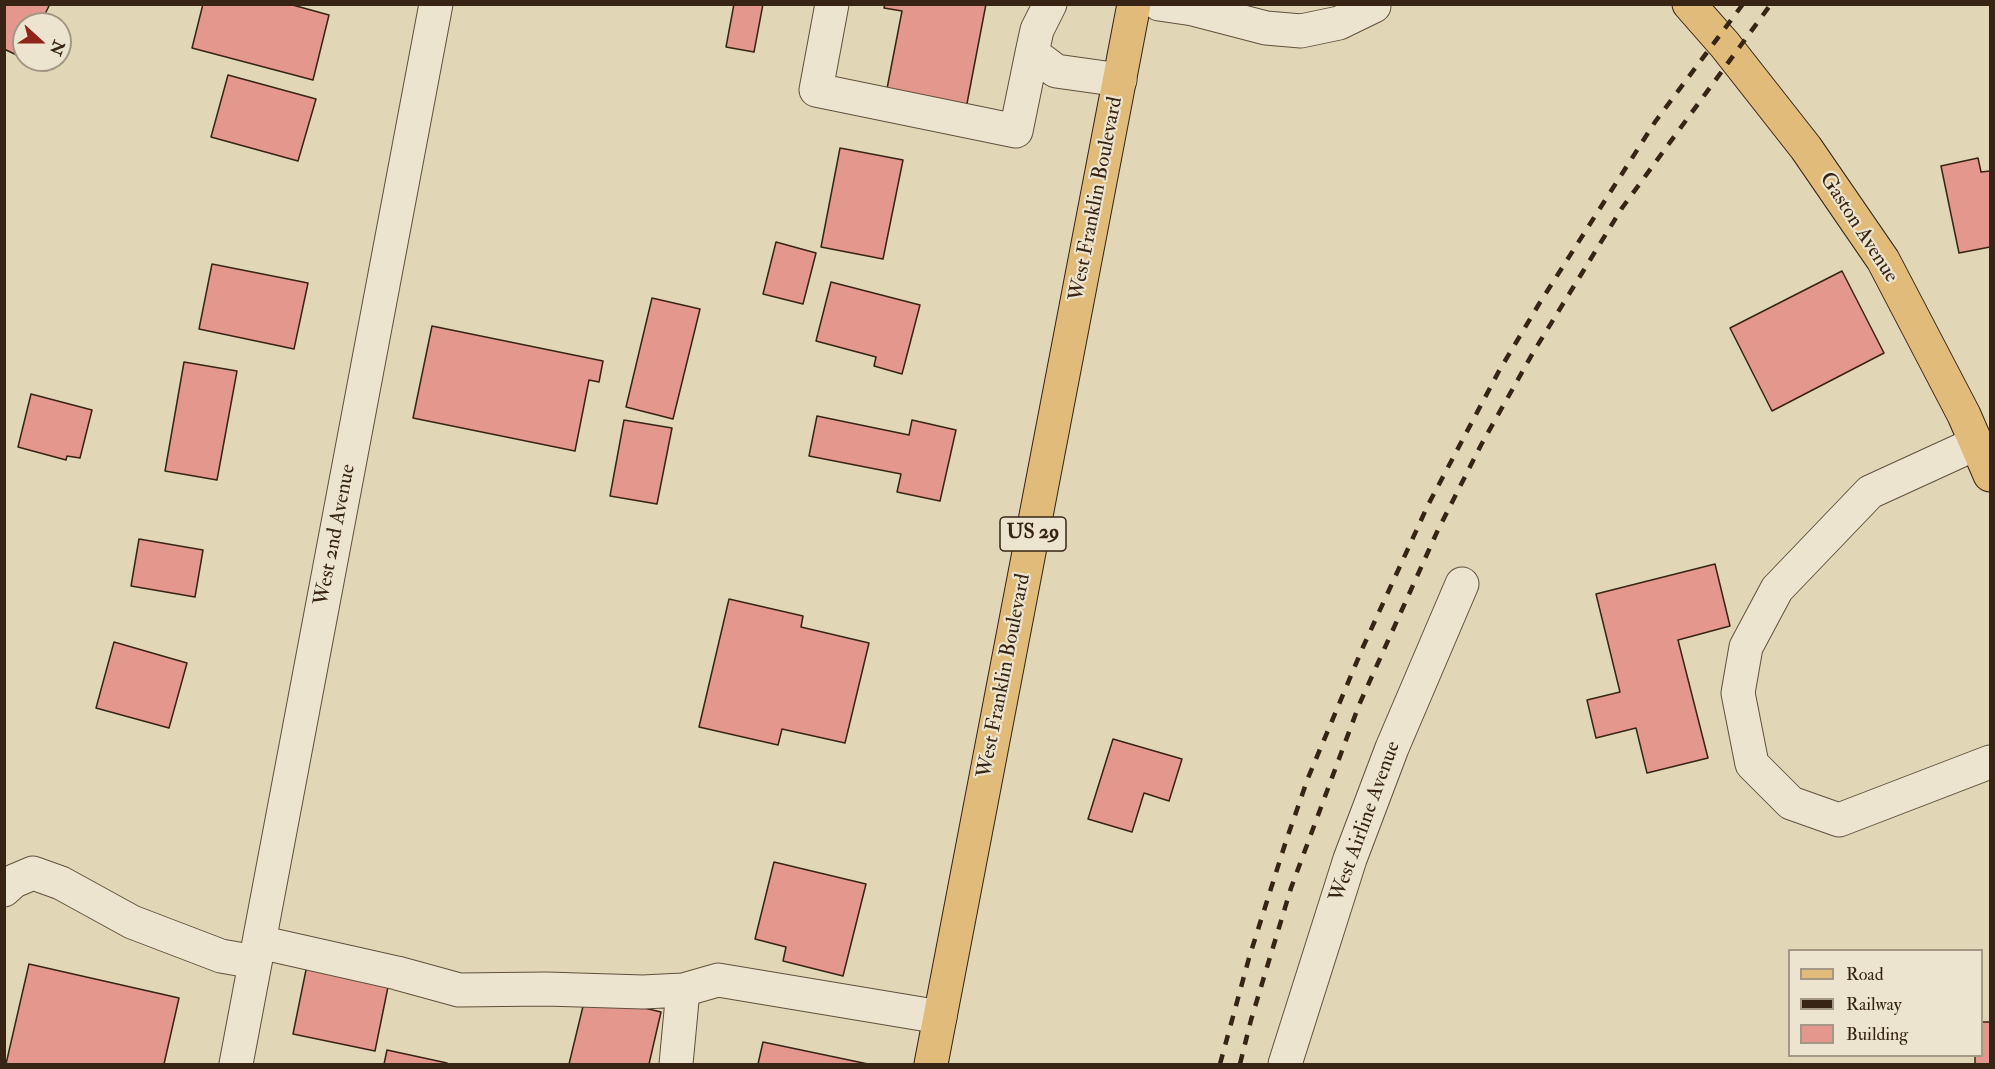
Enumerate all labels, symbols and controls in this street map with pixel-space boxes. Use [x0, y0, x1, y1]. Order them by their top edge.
north arrow [12, 12, 72, 72]
text: N [45, 37, 69, 58]
street label: West Franklin Boulevard [1065, 95, 1129, 303]
street label: Gaston Avenue [1813, 168, 1903, 288]
street label: West 2nd Avenue [310, 462, 362, 608]
road number: US 29 [1000, 517, 1066, 551]
street label: West Franklin Boulevard [973, 572, 1037, 780]
street label: West Airline Avenue [1325, 738, 1407, 906]
legend [1788, 949, 1983, 1057]
text: Road [1846, 963, 1884, 986]
text: Railway [1846, 993, 1902, 1016]
text: Building [1846, 1023, 1908, 1046]

